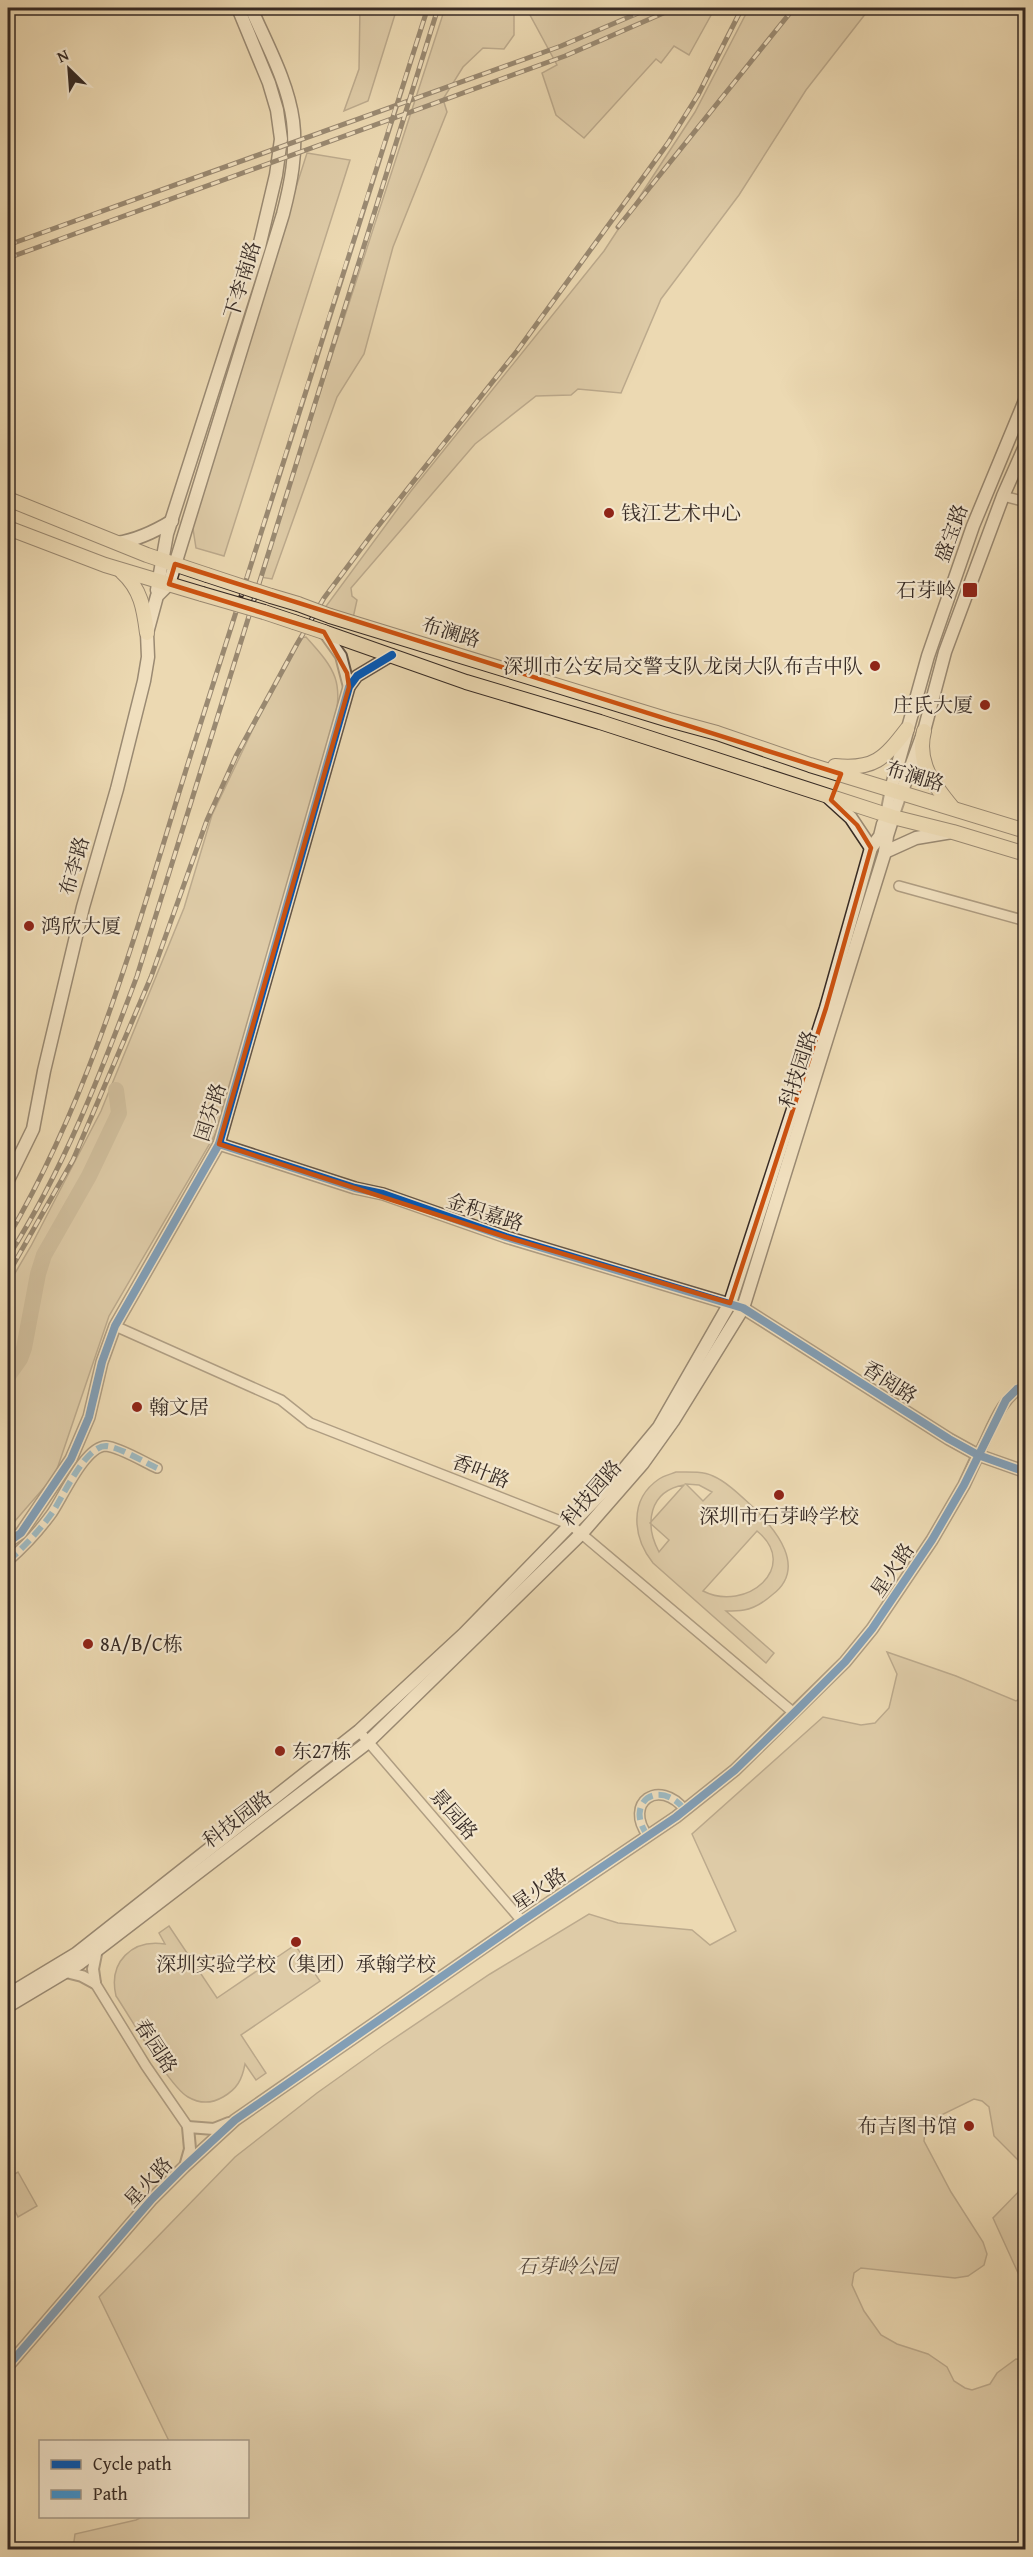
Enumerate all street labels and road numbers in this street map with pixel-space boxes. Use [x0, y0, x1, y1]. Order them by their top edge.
street label: 下李南路 [216, 237, 267, 322]
street label: 盛宝路 [927, 500, 974, 566]
street label: 布澜路 [418, 609, 484, 654]
street label: 布澜路 [882, 753, 948, 798]
street label: 布李路 [51, 833, 96, 899]
street label: 科技园路 [771, 1026, 824, 1111]
street label: 国芬路 [186, 1079, 233, 1145]
street label: 金积嘉路 [443, 1185, 528, 1238]
street label: 香阅路 [857, 1353, 923, 1410]
street label: 香叶路 [448, 1446, 514, 1495]
street label: 科技园路 [553, 1453, 628, 1532]
street label: 星火路 [863, 1537, 920, 1603]
street label: 景园路 [424, 1782, 485, 1846]
street label: 科技园路 [196, 1783, 277, 1854]
street label: 星火路 [506, 1860, 572, 1917]
street label: 春园路 [128, 2013, 185, 2079]
street label: 星火路 [117, 2150, 179, 2213]

